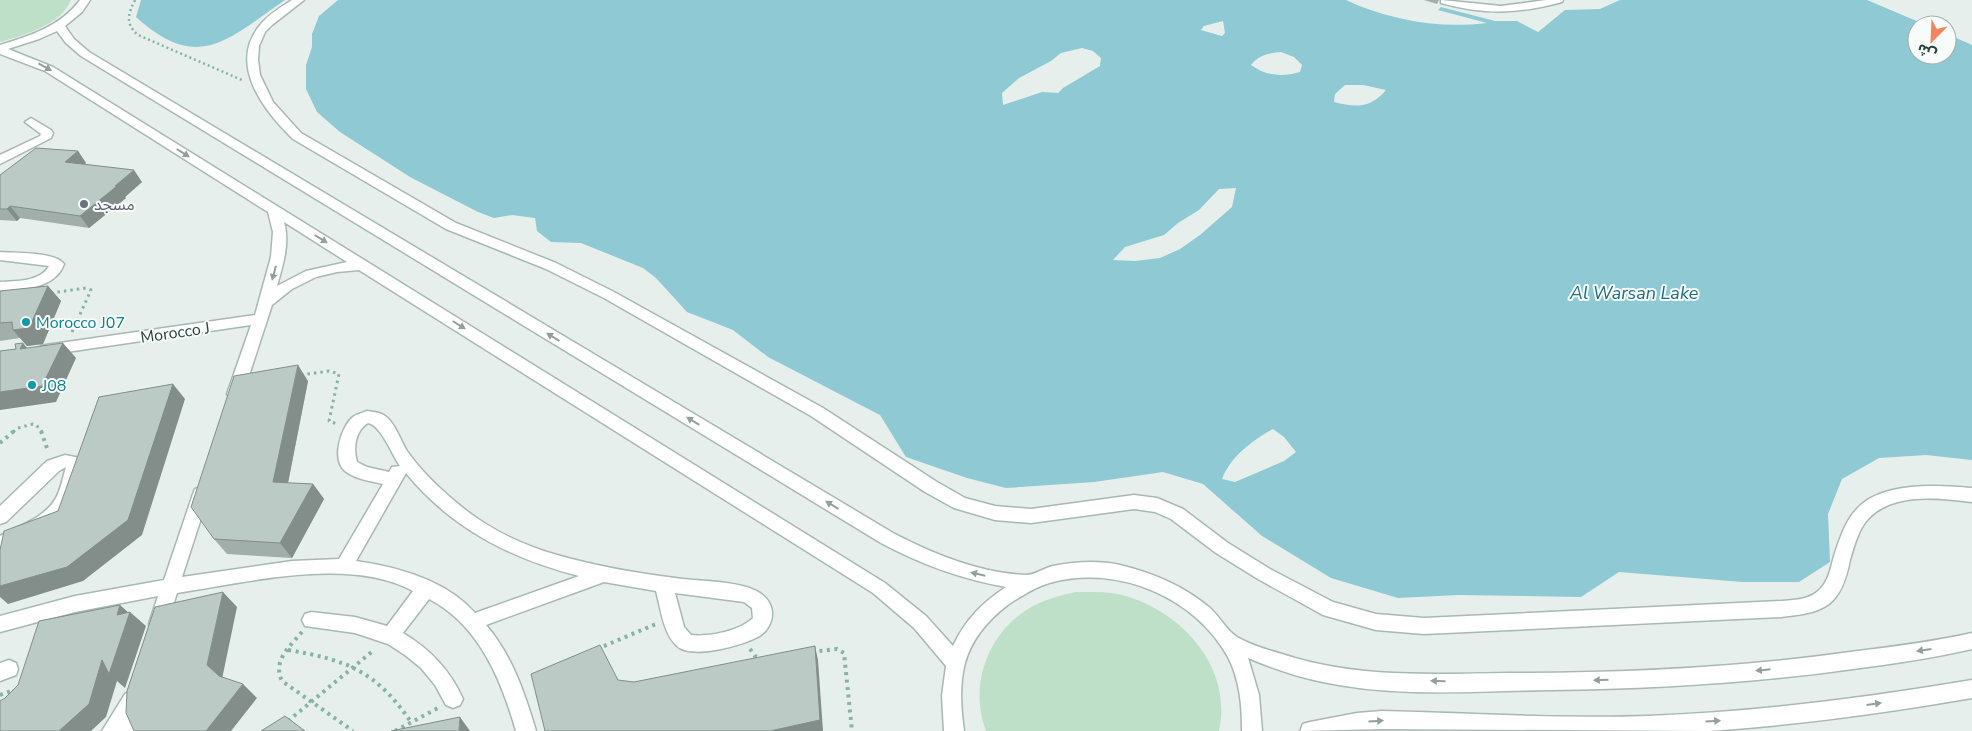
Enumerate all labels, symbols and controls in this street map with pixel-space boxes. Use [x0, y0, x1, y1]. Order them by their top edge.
north arrow [1907, 15, 1957, 65]
text: ش [1914, 39, 1940, 64]
one-way arrow [38, 63, 53, 71]
one-way arrow [177, 148, 190, 158]
place label: مسجد [94, 194, 135, 216]
marker: مسجد [78, 198, 90, 210]
one-way arrow [315, 234, 328, 244]
one-way arrow [270, 266, 278, 281]
water label: Al Warsan Lake [1569, 281, 1699, 305]
place label: Morocco J07 [36, 312, 125, 334]
marker: Morocco J07 [20, 316, 32, 328]
street label: Morocco J [139, 317, 211, 349]
one-way arrow [452, 321, 466, 330]
one-way arrow [547, 333, 560, 342]
place label: J08 [41, 375, 66, 397]
marker: J08 [26, 379, 38, 391]
one-way arrow [686, 417, 699, 426]
one-way arrow [825, 500, 838, 509]
one-way arrow [970, 570, 985, 578]
one-way arrow [1916, 647, 1932, 655]
one-way arrow [1755, 667, 1771, 675]
one-way arrow [1593, 676, 1609, 684]
one-way arrow [1430, 677, 1446, 685]
one-way arrow [1867, 700, 1883, 708]
one-way arrow [1368, 716, 1384, 724]
one-way arrow [1705, 716, 1721, 724]

